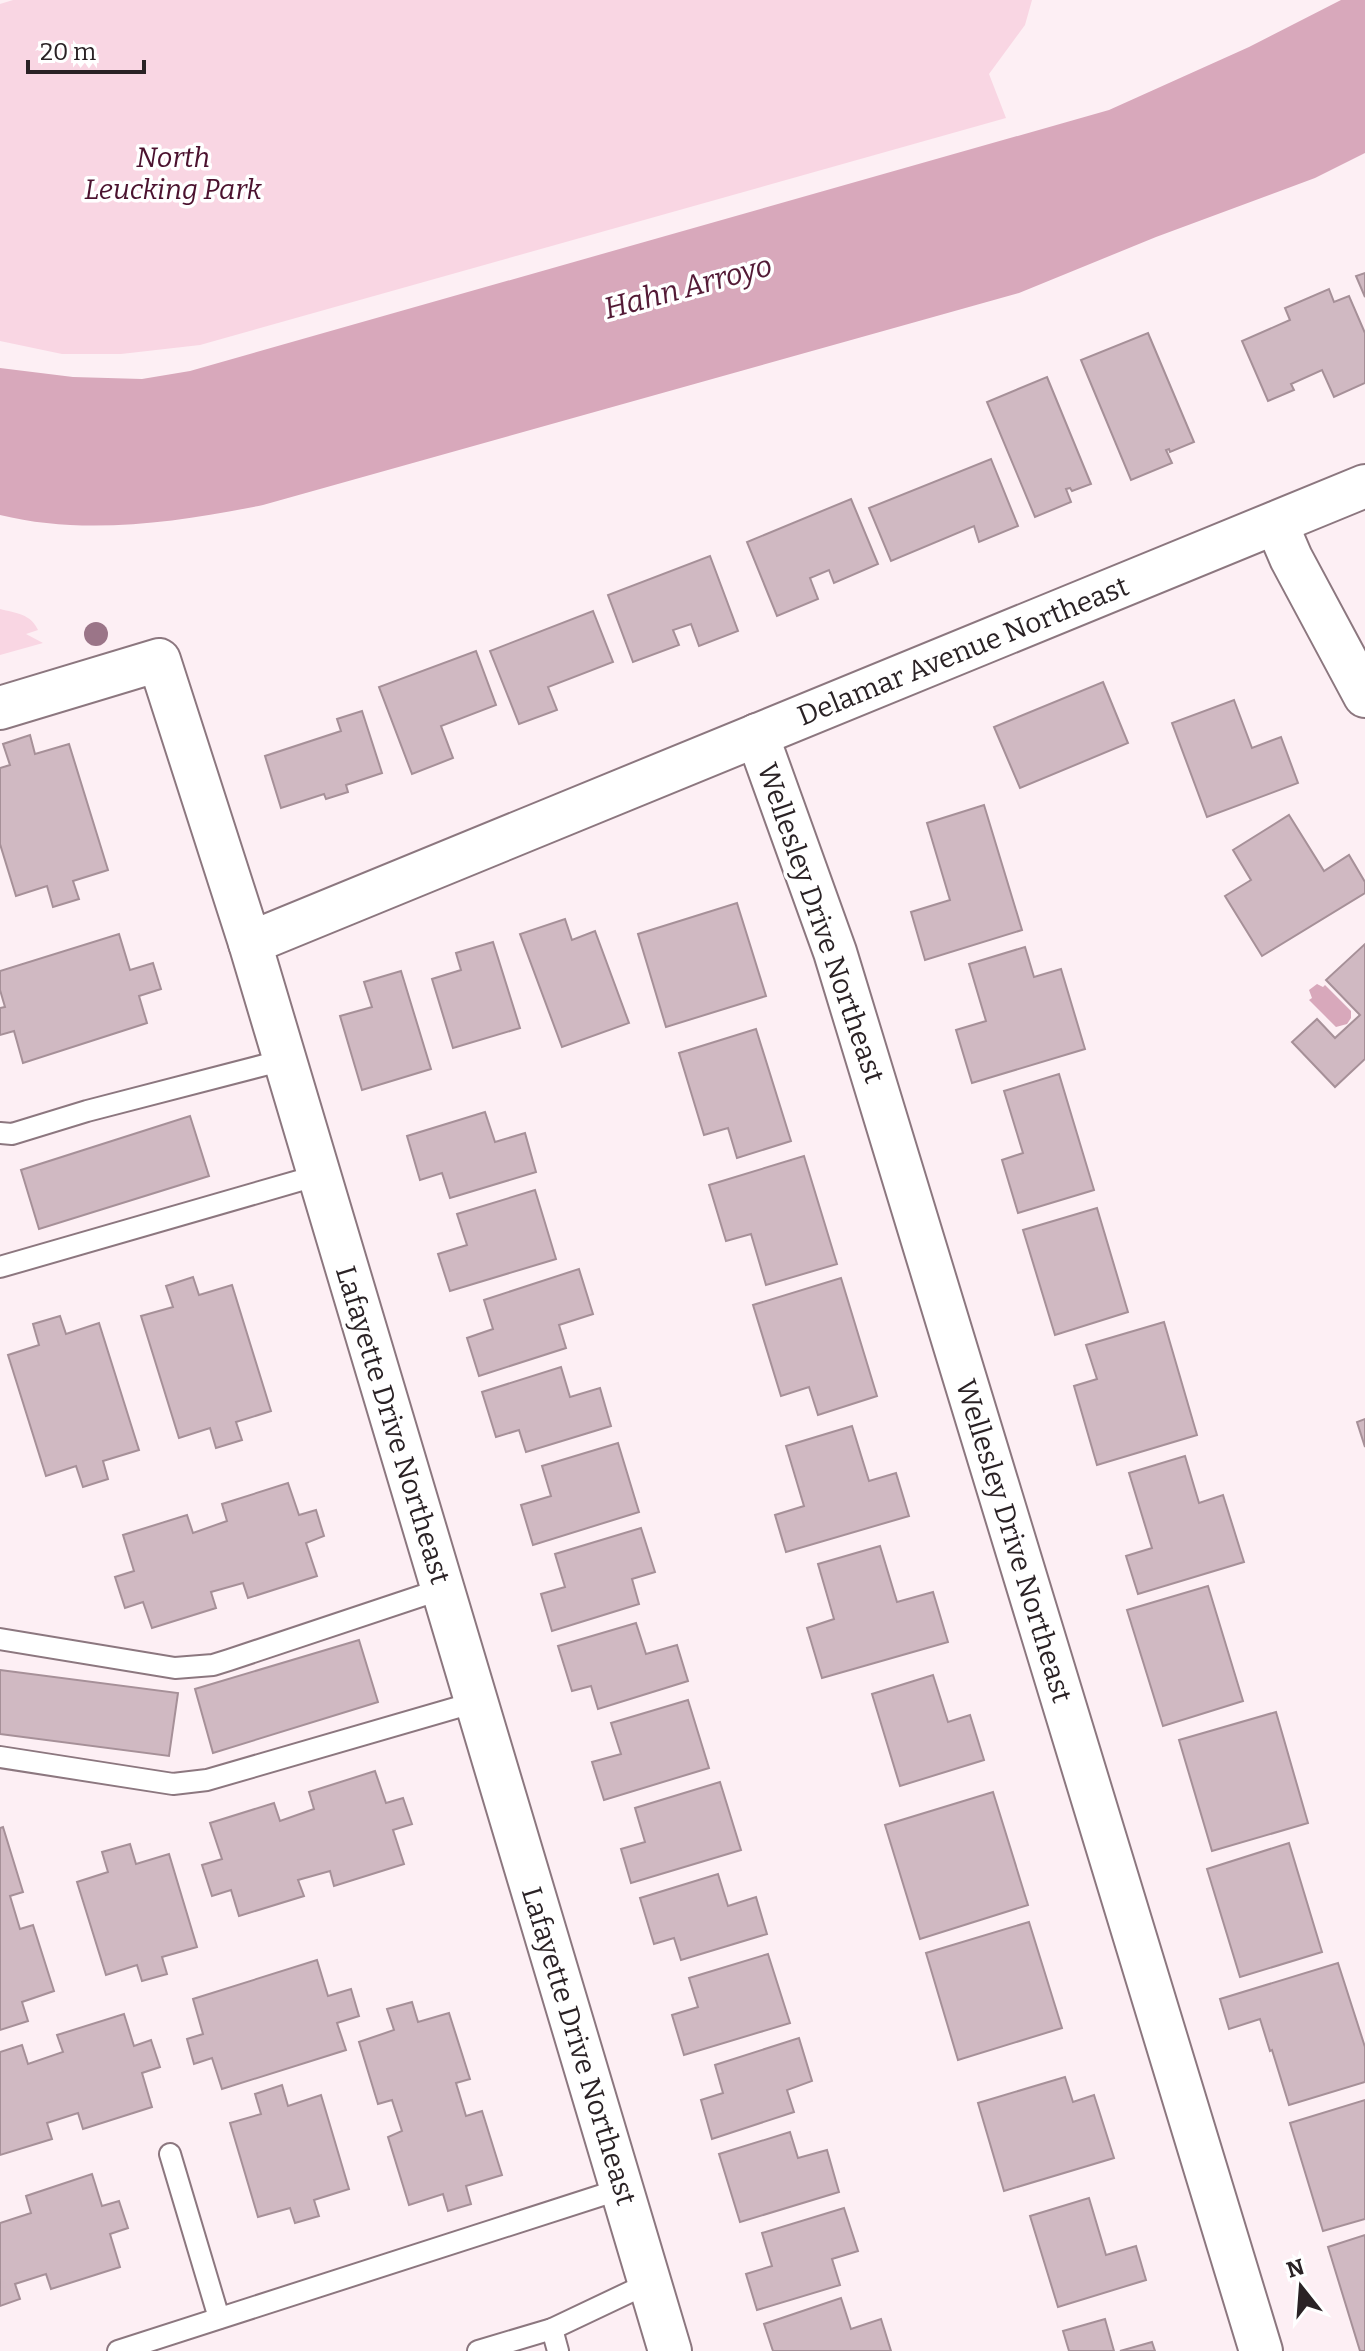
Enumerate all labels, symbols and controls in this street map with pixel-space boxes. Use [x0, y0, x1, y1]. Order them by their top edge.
scale bar [28, 24, 144, 74]
text: 20 m [40, 38, 96, 66]
park label: North Leucking Park [84, 141, 263, 206]
water label: Hahn Arroyo [600, 247, 776, 327]
street label: Delamar Avenue Northeast [793, 569, 1133, 733]
street label: Wellesley Drive Northeast [751, 759, 891, 1087]
street label: Lafayette Drive Northeast [329, 1262, 457, 1588]
street label: Wellesley Drive Northeast [949, 1375, 1079, 1707]
street label: Lafayette Drive Northeast [515, 1883, 643, 2209]
north arrow [1261, 2247, 1341, 2327]
text: N [1283, 2253, 1307, 2284]

